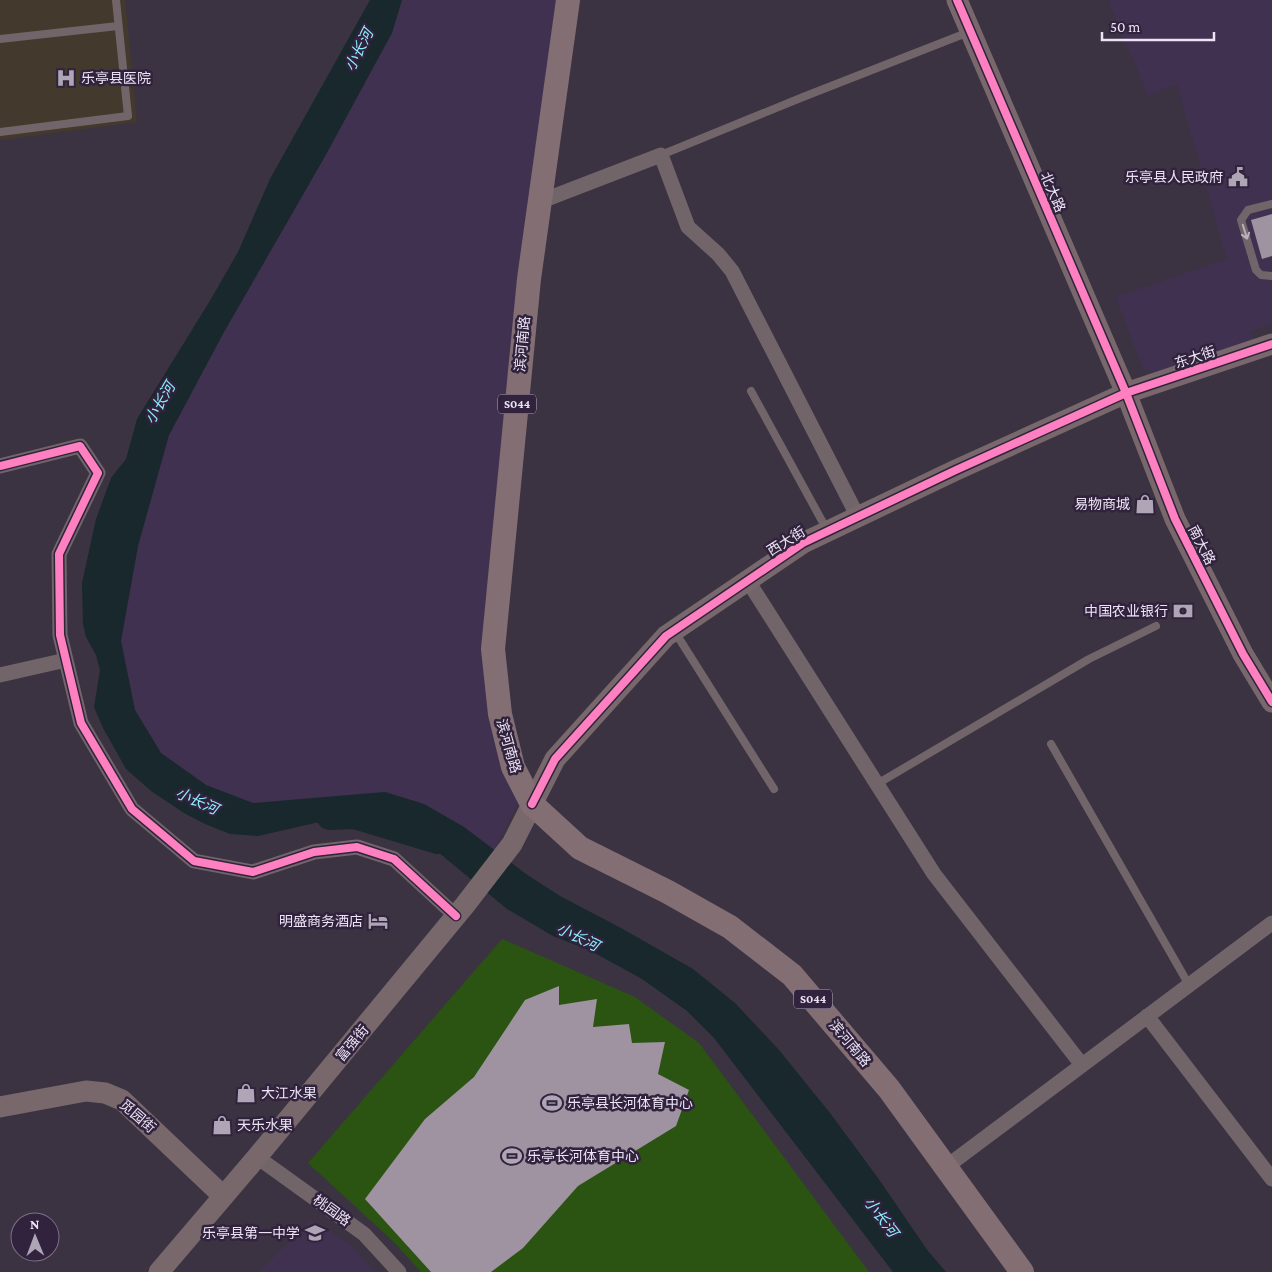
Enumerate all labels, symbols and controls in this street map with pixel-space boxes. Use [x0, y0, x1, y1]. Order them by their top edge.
scale bar [1102, 10, 1214, 42]
text: 50 m [1110, 19, 1140, 35]
water label: 小长河 [342, 24, 378, 74]
hospital icon: 乐亭县医院 [55, 67, 77, 89]
place label: 乐亭县医院 [81, 70, 151, 86]
public building icon: 乐亭县人民政府 [1227, 166, 1249, 188]
place label: 乐亭县人民政府 [1125, 169, 1223, 185]
street label: 北大路 [1037, 170, 1069, 214]
one-way arrow [1240, 223, 1250, 239]
street label: 滨河南路 [512, 315, 532, 373]
street label: 东大街 [1173, 343, 1217, 371]
water label: 小长河 [142, 377, 180, 426]
road number: S044 [498, 394, 536, 414]
shop icon: 易物商城 [1134, 493, 1156, 515]
place label: 易物商城 [1074, 496, 1130, 512]
street label: 西大街 [764, 523, 808, 559]
street label: 南大路 [1185, 523, 1219, 567]
bank icon: 中国农业银行 [1172, 600, 1194, 622]
place label: 中国农业银行 [1084, 603, 1168, 619]
street label: 滨河南路 [494, 717, 524, 775]
water label: 小长河 [173, 785, 224, 819]
hotel icon: 明盛商务酒店 [367, 910, 389, 932]
place label: 明盛商务酒店 [279, 913, 363, 929]
water label: 小长河 [554, 920, 604, 955]
road number: S044 [794, 990, 832, 1009]
street label: 滨河南路 [826, 1016, 874, 1070]
street label: 富强街 [332, 1022, 372, 1064]
shop icon: 大江水果 [235, 1082, 257, 1104]
place label: 大江水果 [261, 1085, 317, 1101]
sports icon: 乐亭县长河体育中心 [541, 1092, 563, 1114]
place label: 乐亭县长河体育中心 [567, 1095, 693, 1111]
street label: 觅园街 [117, 1096, 159, 1136]
shop icon: 天乐水果 [211, 1114, 233, 1136]
place label: 天乐水果 [237, 1117, 293, 1133]
sports icon: 乐亭长河体育中心 [501, 1145, 523, 1167]
place label: 乐亭长河体育中心 [527, 1148, 639, 1164]
street label: 桃园路 [310, 1191, 354, 1229]
water label: 小长河 [861, 1194, 903, 1242]
north arrow [10, 1212, 60, 1262]
text: N [30, 1216, 40, 1232]
school or university icon: 乐亭县第一中学 [304, 1222, 326, 1244]
place label: 乐亭县第一中学 [202, 1225, 300, 1241]

